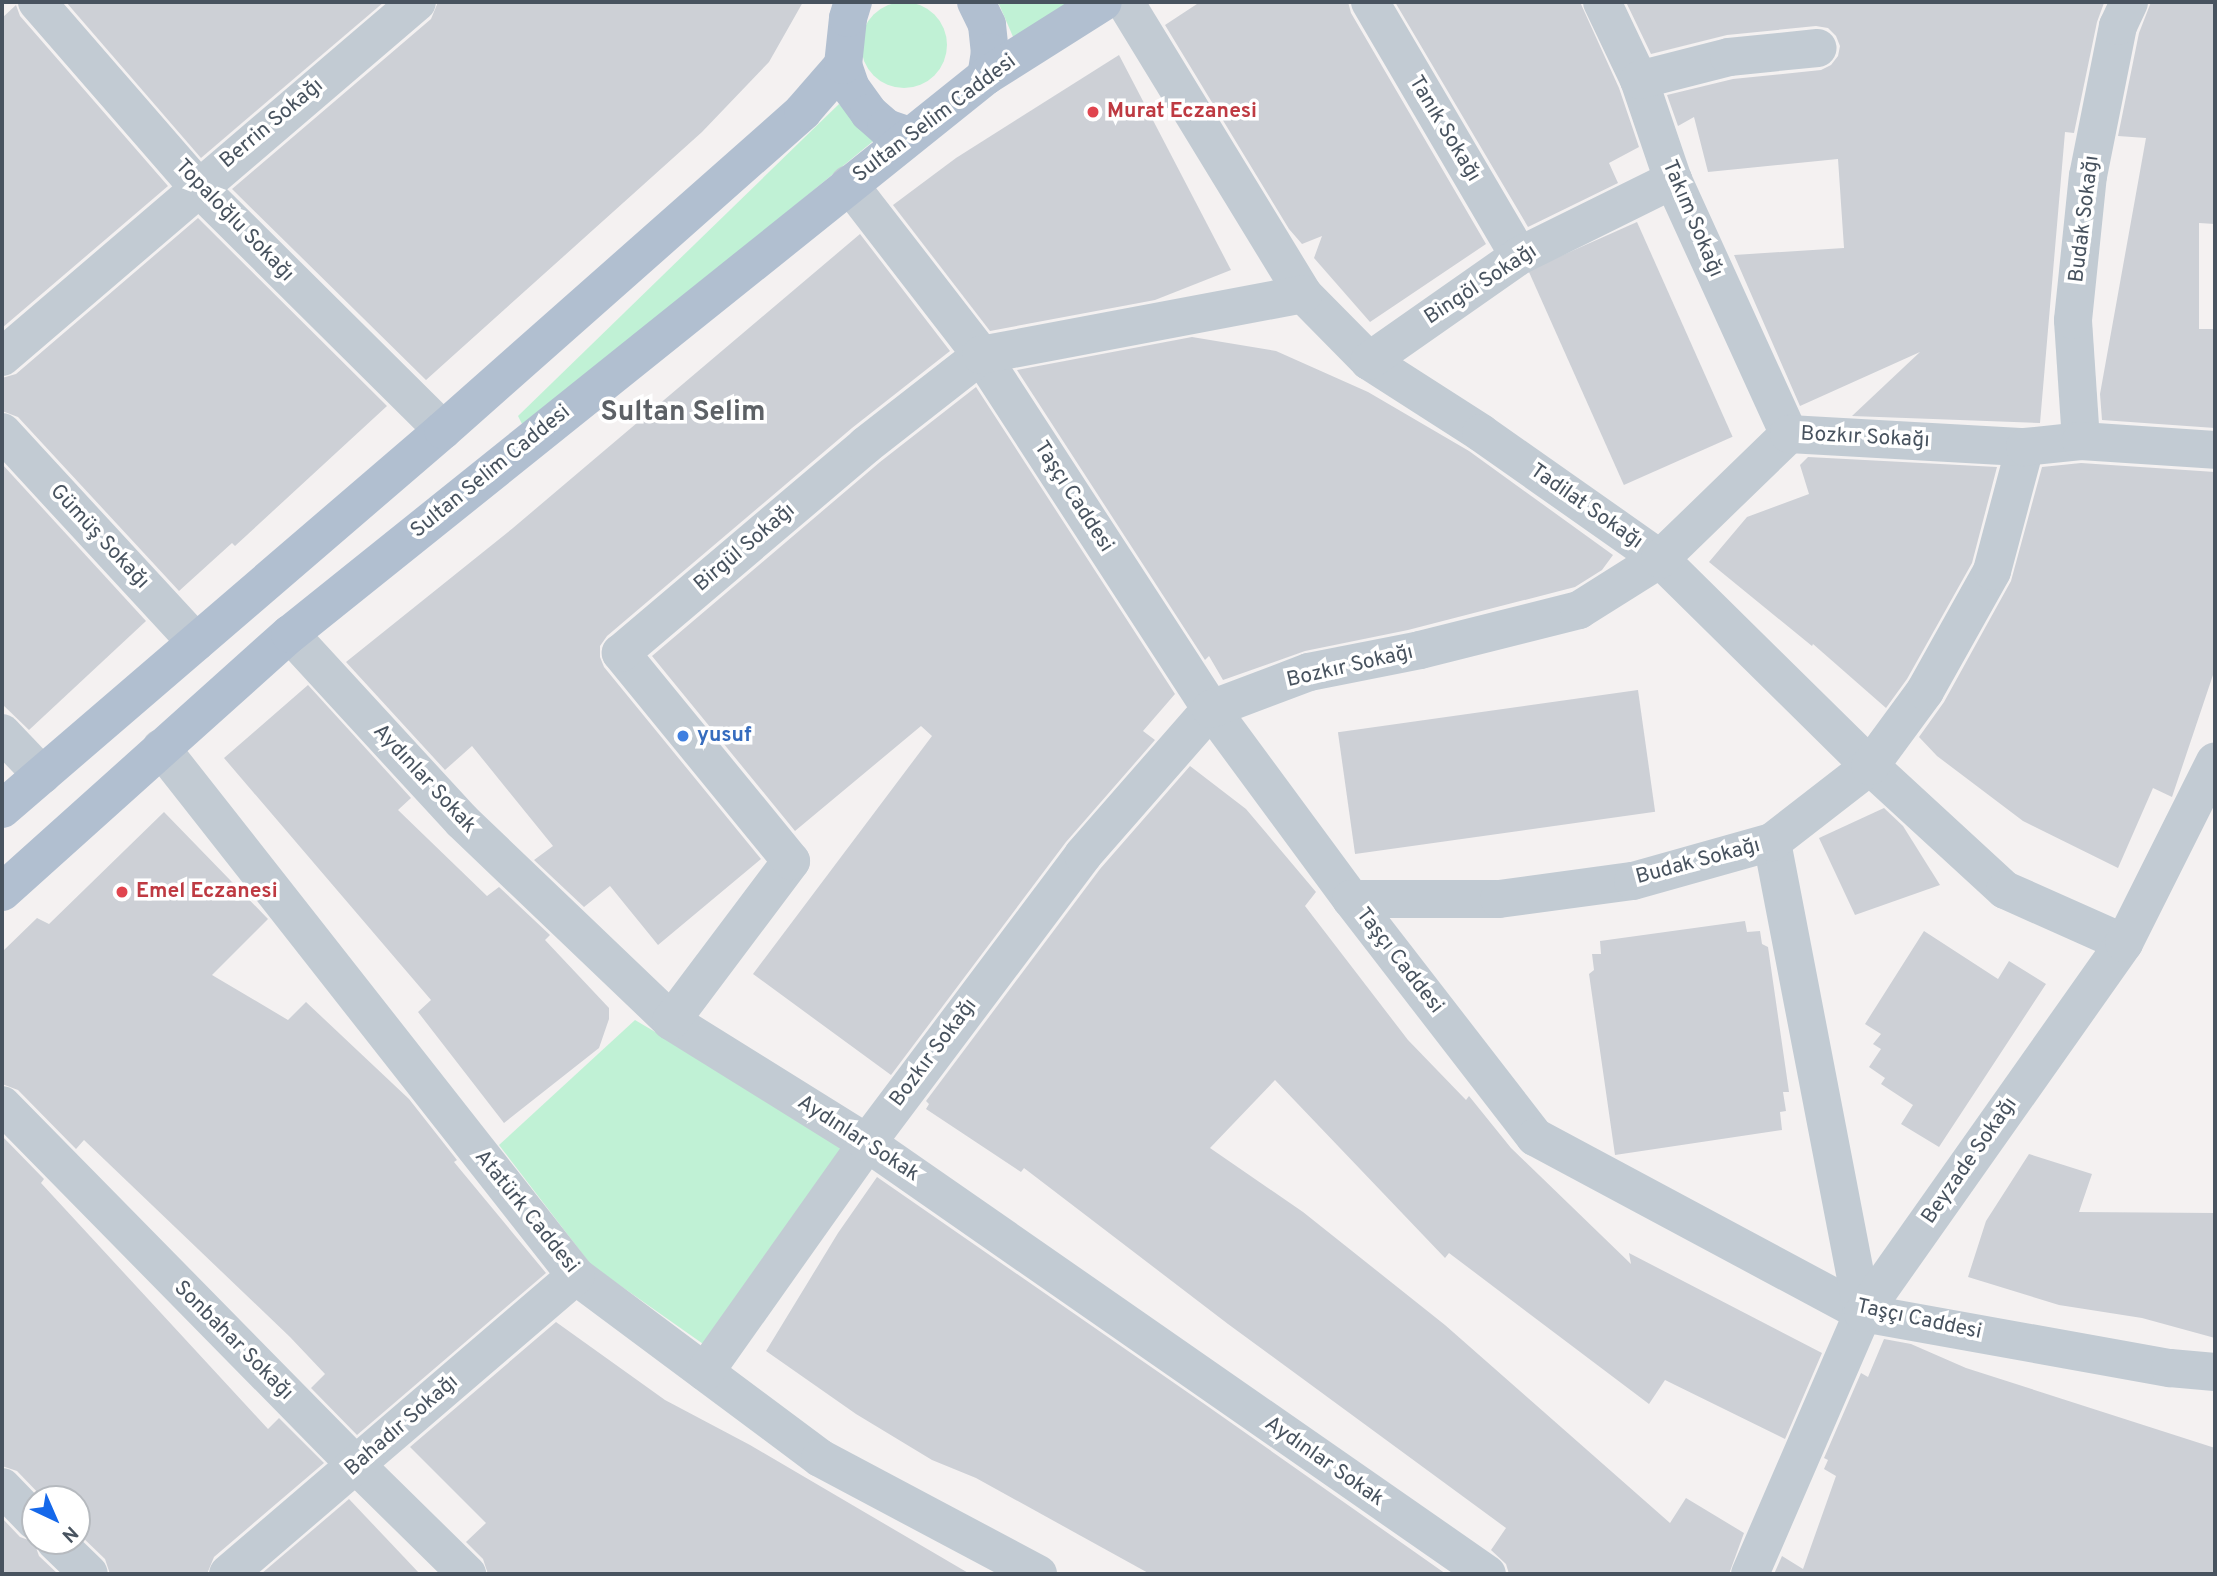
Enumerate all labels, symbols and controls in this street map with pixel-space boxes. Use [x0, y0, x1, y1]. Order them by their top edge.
street label: Sultan Selim Caddesi [849, 49, 1021, 189]
street label: Tanık Sokağı [1403, 72, 1485, 186]
street label: Berrin Sokağı [215, 74, 329, 174]
place label: Murat Eczanesi [1107, 99, 1257, 125]
marker: Murat Eczanesi [1085, 104, 1101, 120]
street label: Budak Sokağı [2065, 154, 2105, 284]
street label: Topaloğlu Sokağı [169, 155, 299, 287]
street label: Takım Sokağı [1656, 157, 1728, 281]
street label: Bingöl Sokağı [1420, 239, 1542, 331]
district label: Sultan Selim [601, 396, 765, 430]
street label: Sultan Selim Caddesi [406, 400, 576, 544]
street label: Bozkır Sokağı [1800, 422, 1930, 454]
street label: Taşçı Caddesi [1028, 437, 1118, 557]
street label: Tadilat Sokağı [1525, 459, 1647, 555]
street label: Gümüş Sokağı [44, 479, 154, 595]
street label: Birgül Sokağı [689, 498, 801, 598]
street label: Bozkır Sokağı [1284, 640, 1416, 694]
street label: Aydınlar Sokak [367, 719, 481, 839]
place label: yusuf [697, 723, 752, 749]
marker: yusuf [675, 728, 691, 744]
street label: Budak Sokağı [1633, 833, 1763, 891]
place label: Emel Eczanesi [136, 879, 278, 905]
marker: Emel Eczanesi [114, 884, 130, 900]
street label: Taşçı Caddesi [1350, 903, 1448, 1019]
street label: Bozkır Sokağı [885, 994, 983, 1112]
street label: Aydınlar Sokak [792, 1090, 924, 1188]
street label: Beyzade Sokağı [1917, 1093, 2023, 1229]
street label: Atatürk Caddesi [469, 1145, 583, 1279]
street label: Sonbahar Sokağı [168, 1276, 298, 1406]
street label: Taşçı Caddesi [1854, 1294, 1984, 1346]
street label: Bahadır Sokağı [340, 1370, 464, 1482]
street label: Aydınlar Sokak [1259, 1412, 1389, 1512]
north arrow [21, 1485, 91, 1555]
text: N [56, 1520, 82, 1547]

